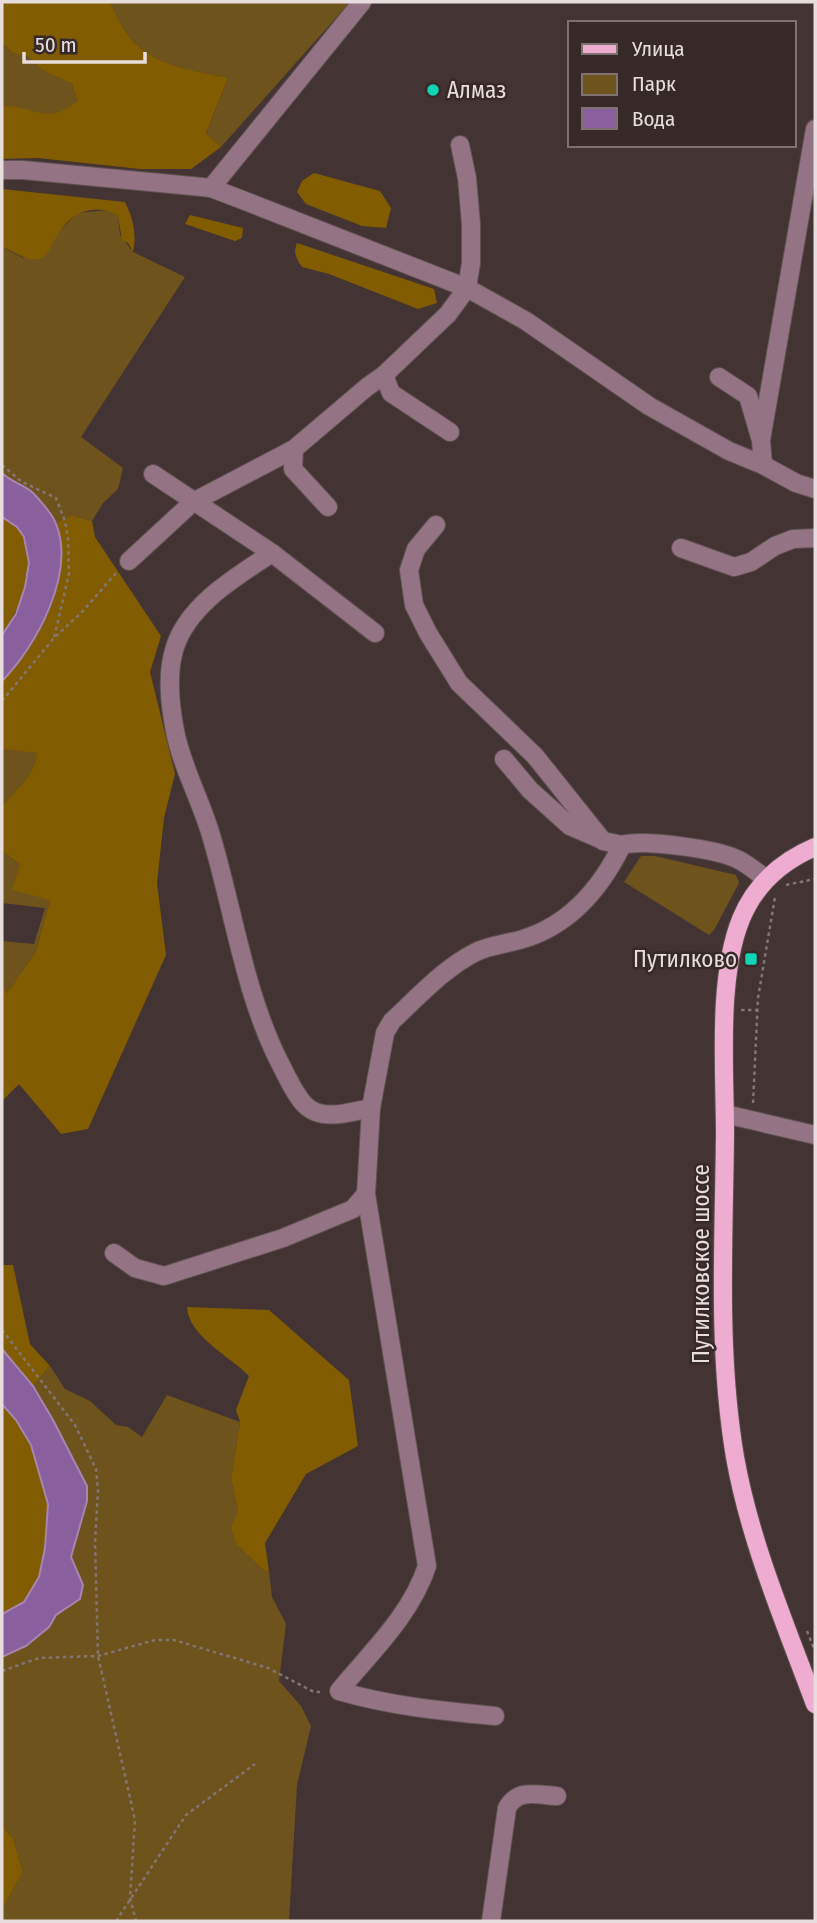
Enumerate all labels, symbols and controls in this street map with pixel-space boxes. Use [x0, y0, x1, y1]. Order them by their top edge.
scale bar [24, 21, 145, 65]
legend [568, 21, 796, 147]
text: 50 m [35, 32, 77, 58]
text: Улица [631, 36, 685, 62]
text: Парк [632, 71, 676, 97]
place label: Алмаз [447, 76, 506, 104]
marker: Алмаз [425, 82, 441, 98]
text: Вода [632, 106, 675, 132]
place label: Путилково [633, 945, 737, 973]
marker: Путилково [743, 951, 759, 967]
street label: Путилковское шоссе [687, 1164, 715, 1364]

